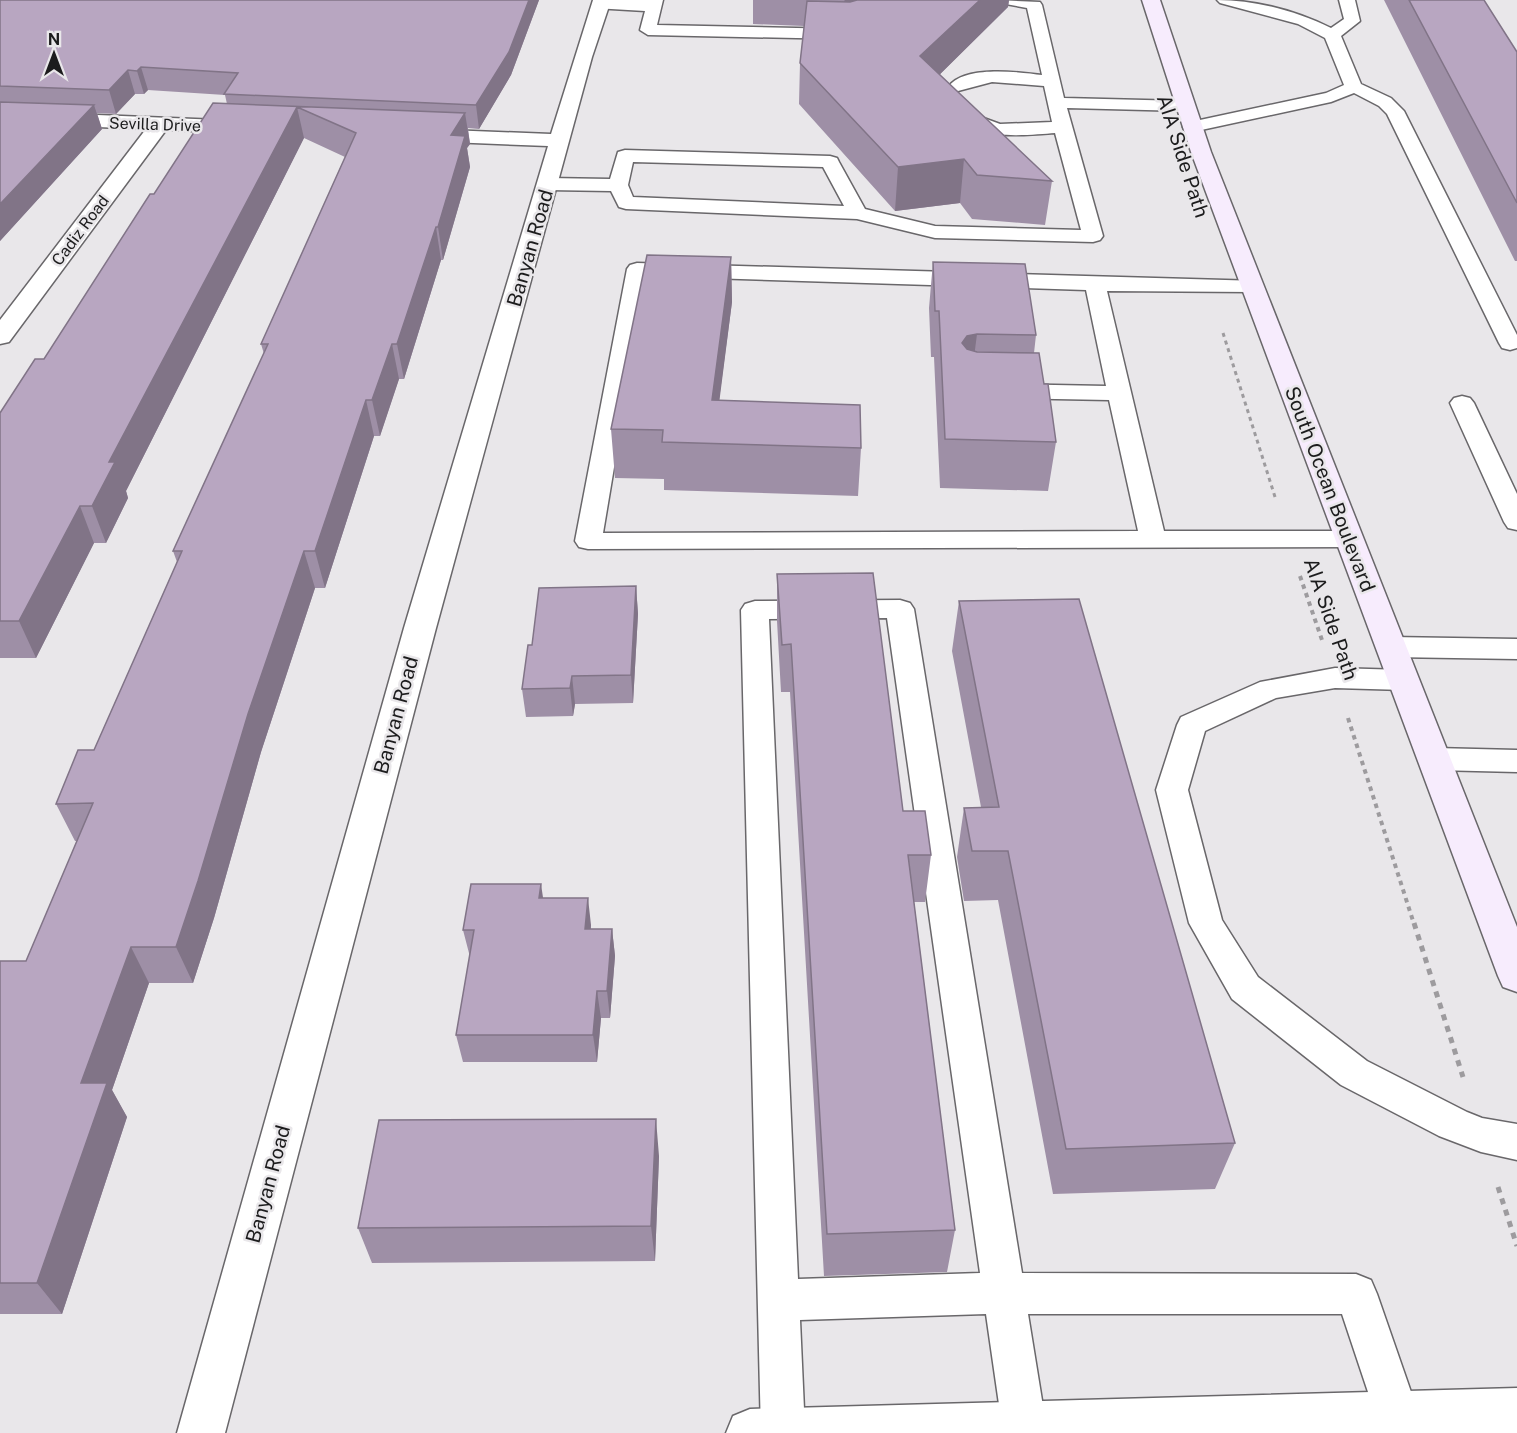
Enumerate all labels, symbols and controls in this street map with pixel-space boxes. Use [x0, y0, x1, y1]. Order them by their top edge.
north arrow [24, 24, 84, 84]
text: N [48, 30, 60, 49]
street label: AIA Side Path [1152, 92, 1214, 220]
street label: Sevilla Drive [109, 113, 201, 136]
street label: Banyan Road [502, 187, 558, 309]
street label: Cadiz Road [48, 192, 113, 269]
street label: South Ocean Boulevard [1280, 383, 1380, 595]
street label: AIA Side Path [1299, 555, 1363, 683]
street label: Banyan Road [369, 653, 423, 777]
street label: Banyan Road [241, 1122, 295, 1246]

